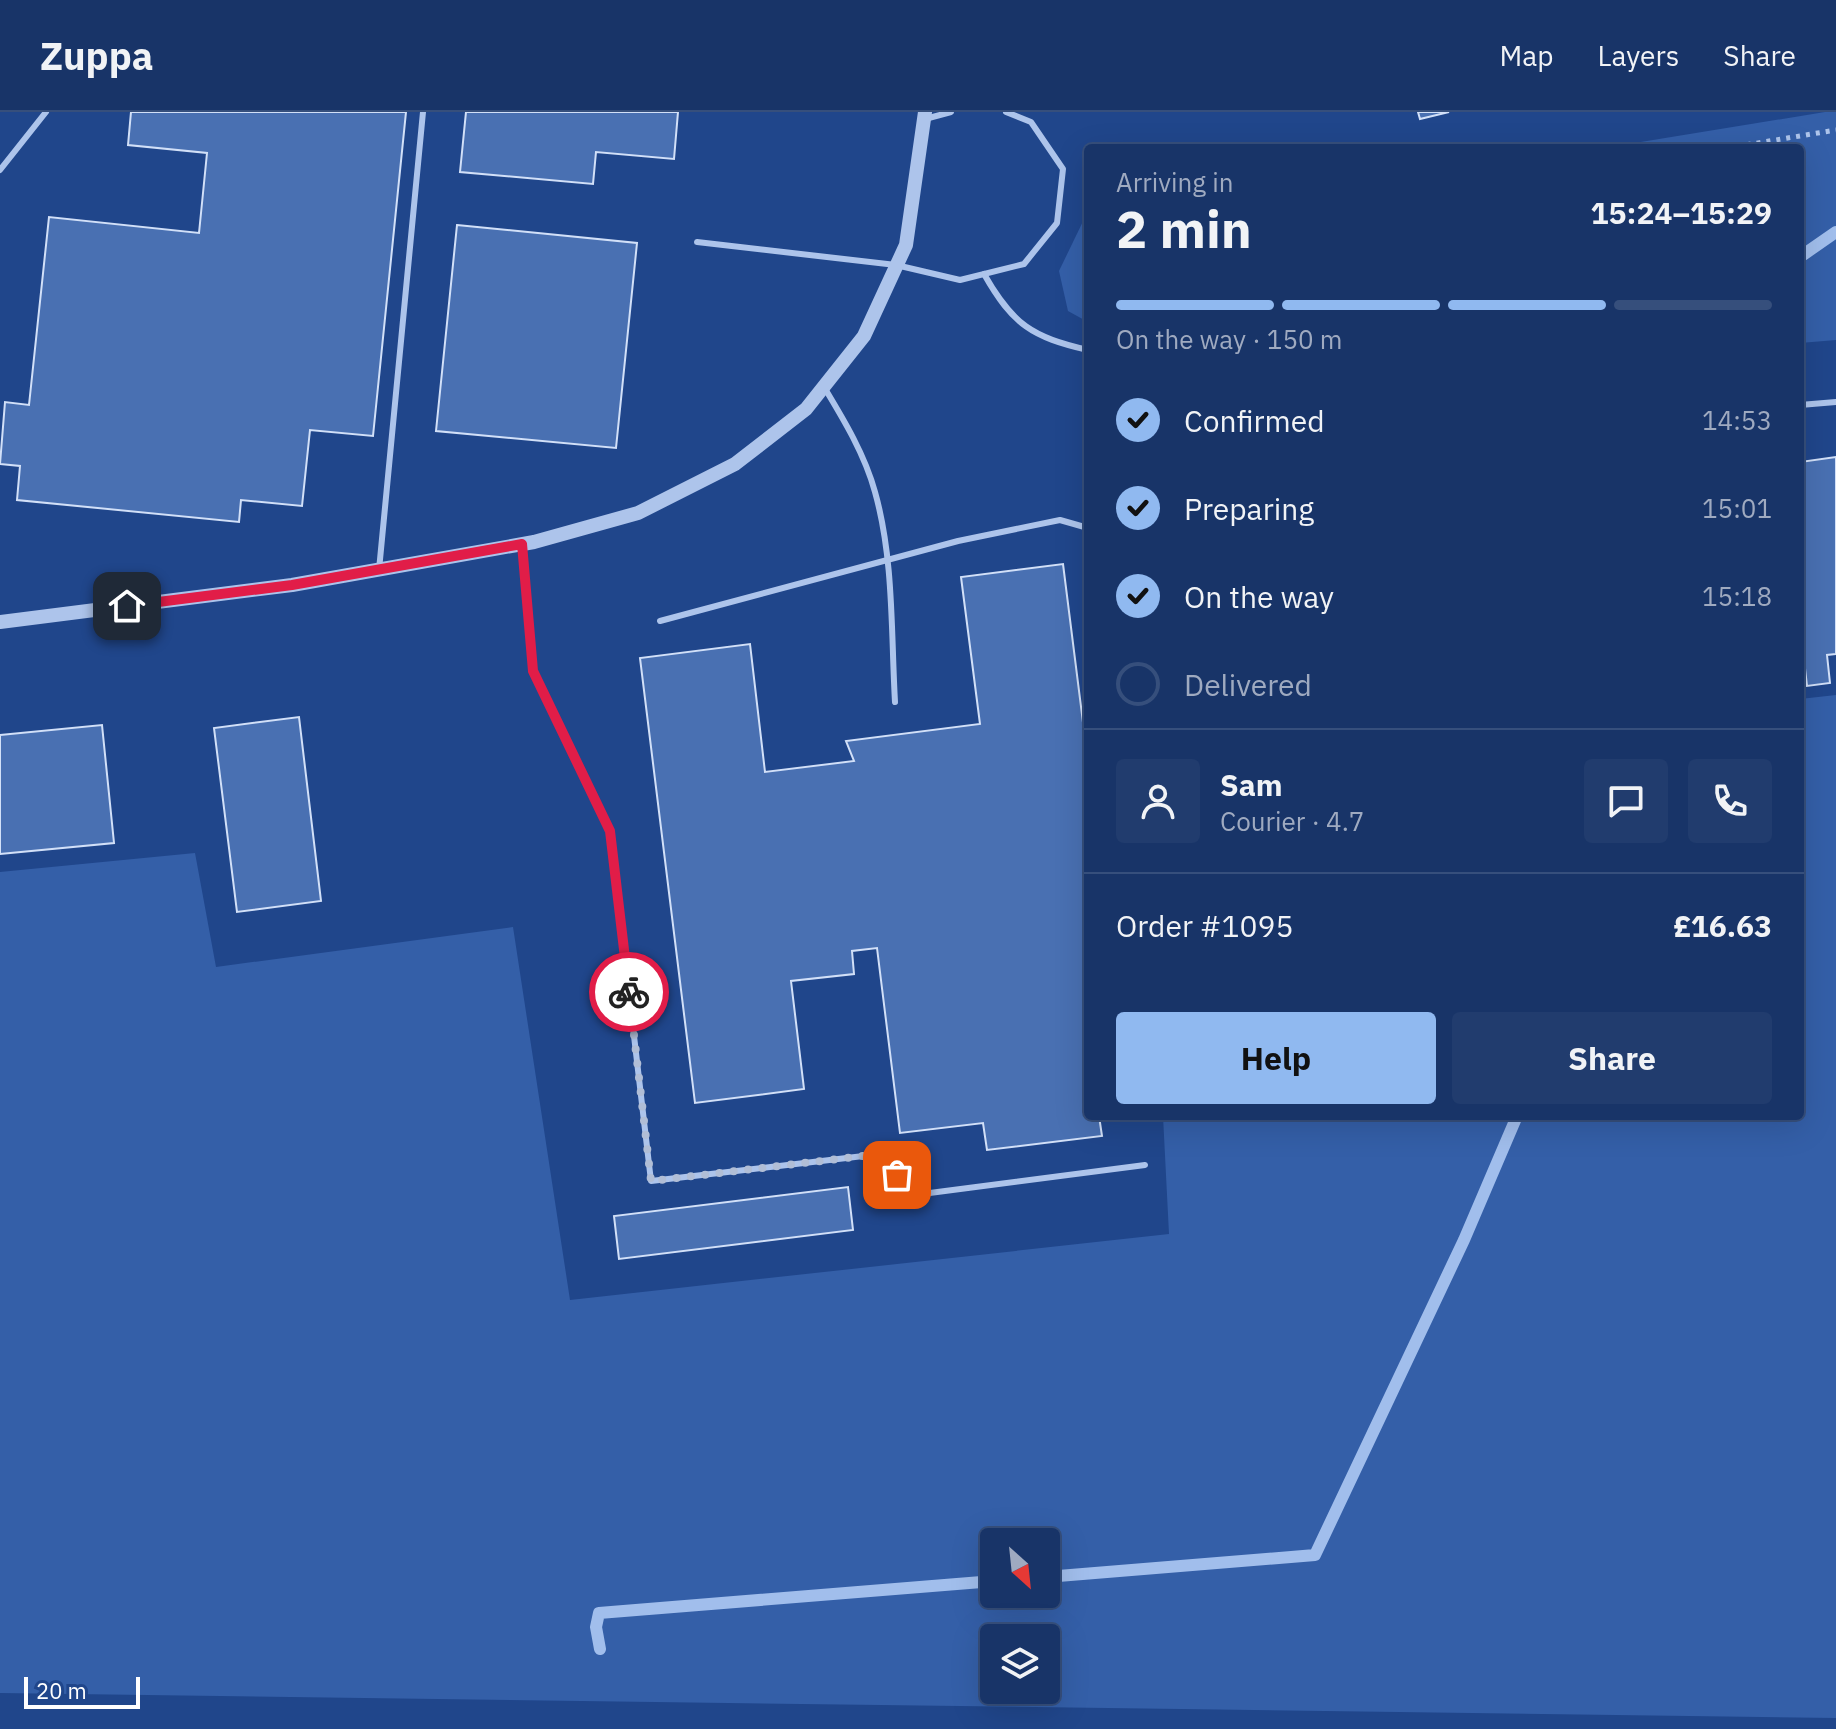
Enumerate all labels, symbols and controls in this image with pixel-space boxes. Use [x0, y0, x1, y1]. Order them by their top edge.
text: Zuppa [40, 31, 153, 80]
text: Map [1499, 37, 1553, 74]
text: Layers [1597, 37, 1679, 74]
text: Share [1723, 37, 1796, 74]
text: Arriving in [1116, 165, 1233, 199]
text: 15:24–15:29 [1591, 193, 1772, 232]
text: 2 min [1116, 195, 1252, 262]
text: On the way · 150 m [1116, 322, 1342, 356]
icon: check [1116, 398, 1160, 442]
text: Confirmed [1184, 401, 1325, 440]
text: 14:53 [1702, 403, 1772, 437]
icon: check [1116, 486, 1160, 530]
text: Preparing [1184, 489, 1314, 528]
text: 15:01 [1702, 491, 1772, 525]
pin [93, 572, 161, 640]
icon: check [1116, 574, 1160, 618]
text: On the way [1184, 577, 1334, 616]
text: 15:18 [1702, 579, 1772, 613]
icon: home [105, 584, 149, 628]
text: Delivered [1184, 665, 1312, 704]
button: person [1116, 759, 1200, 843]
button: chat [1584, 759, 1668, 843]
button: phone [1688, 759, 1772, 843]
text: Sam [1220, 765, 1283, 804]
text: Courier · 4.7 [1220, 804, 1364, 838]
text: Order #1095 [1116, 906, 1293, 945]
text: £16.63 [1673, 906, 1772, 945]
courier [589, 952, 669, 1032]
icon: bike [607, 970, 651, 1014]
button: Help [1116, 1012, 1436, 1104]
button: Share [1452, 1012, 1772, 1104]
pin [863, 1141, 931, 1209]
icon: bag [875, 1153, 919, 1197]
north arrow [980, 1528, 1060, 1608]
map controls [980, 1528, 1060, 1704]
button: layers [980, 1624, 1060, 1704]
scale bar [24, 1673, 140, 1709]
text: 20 m [36, 1676, 87, 1705]

